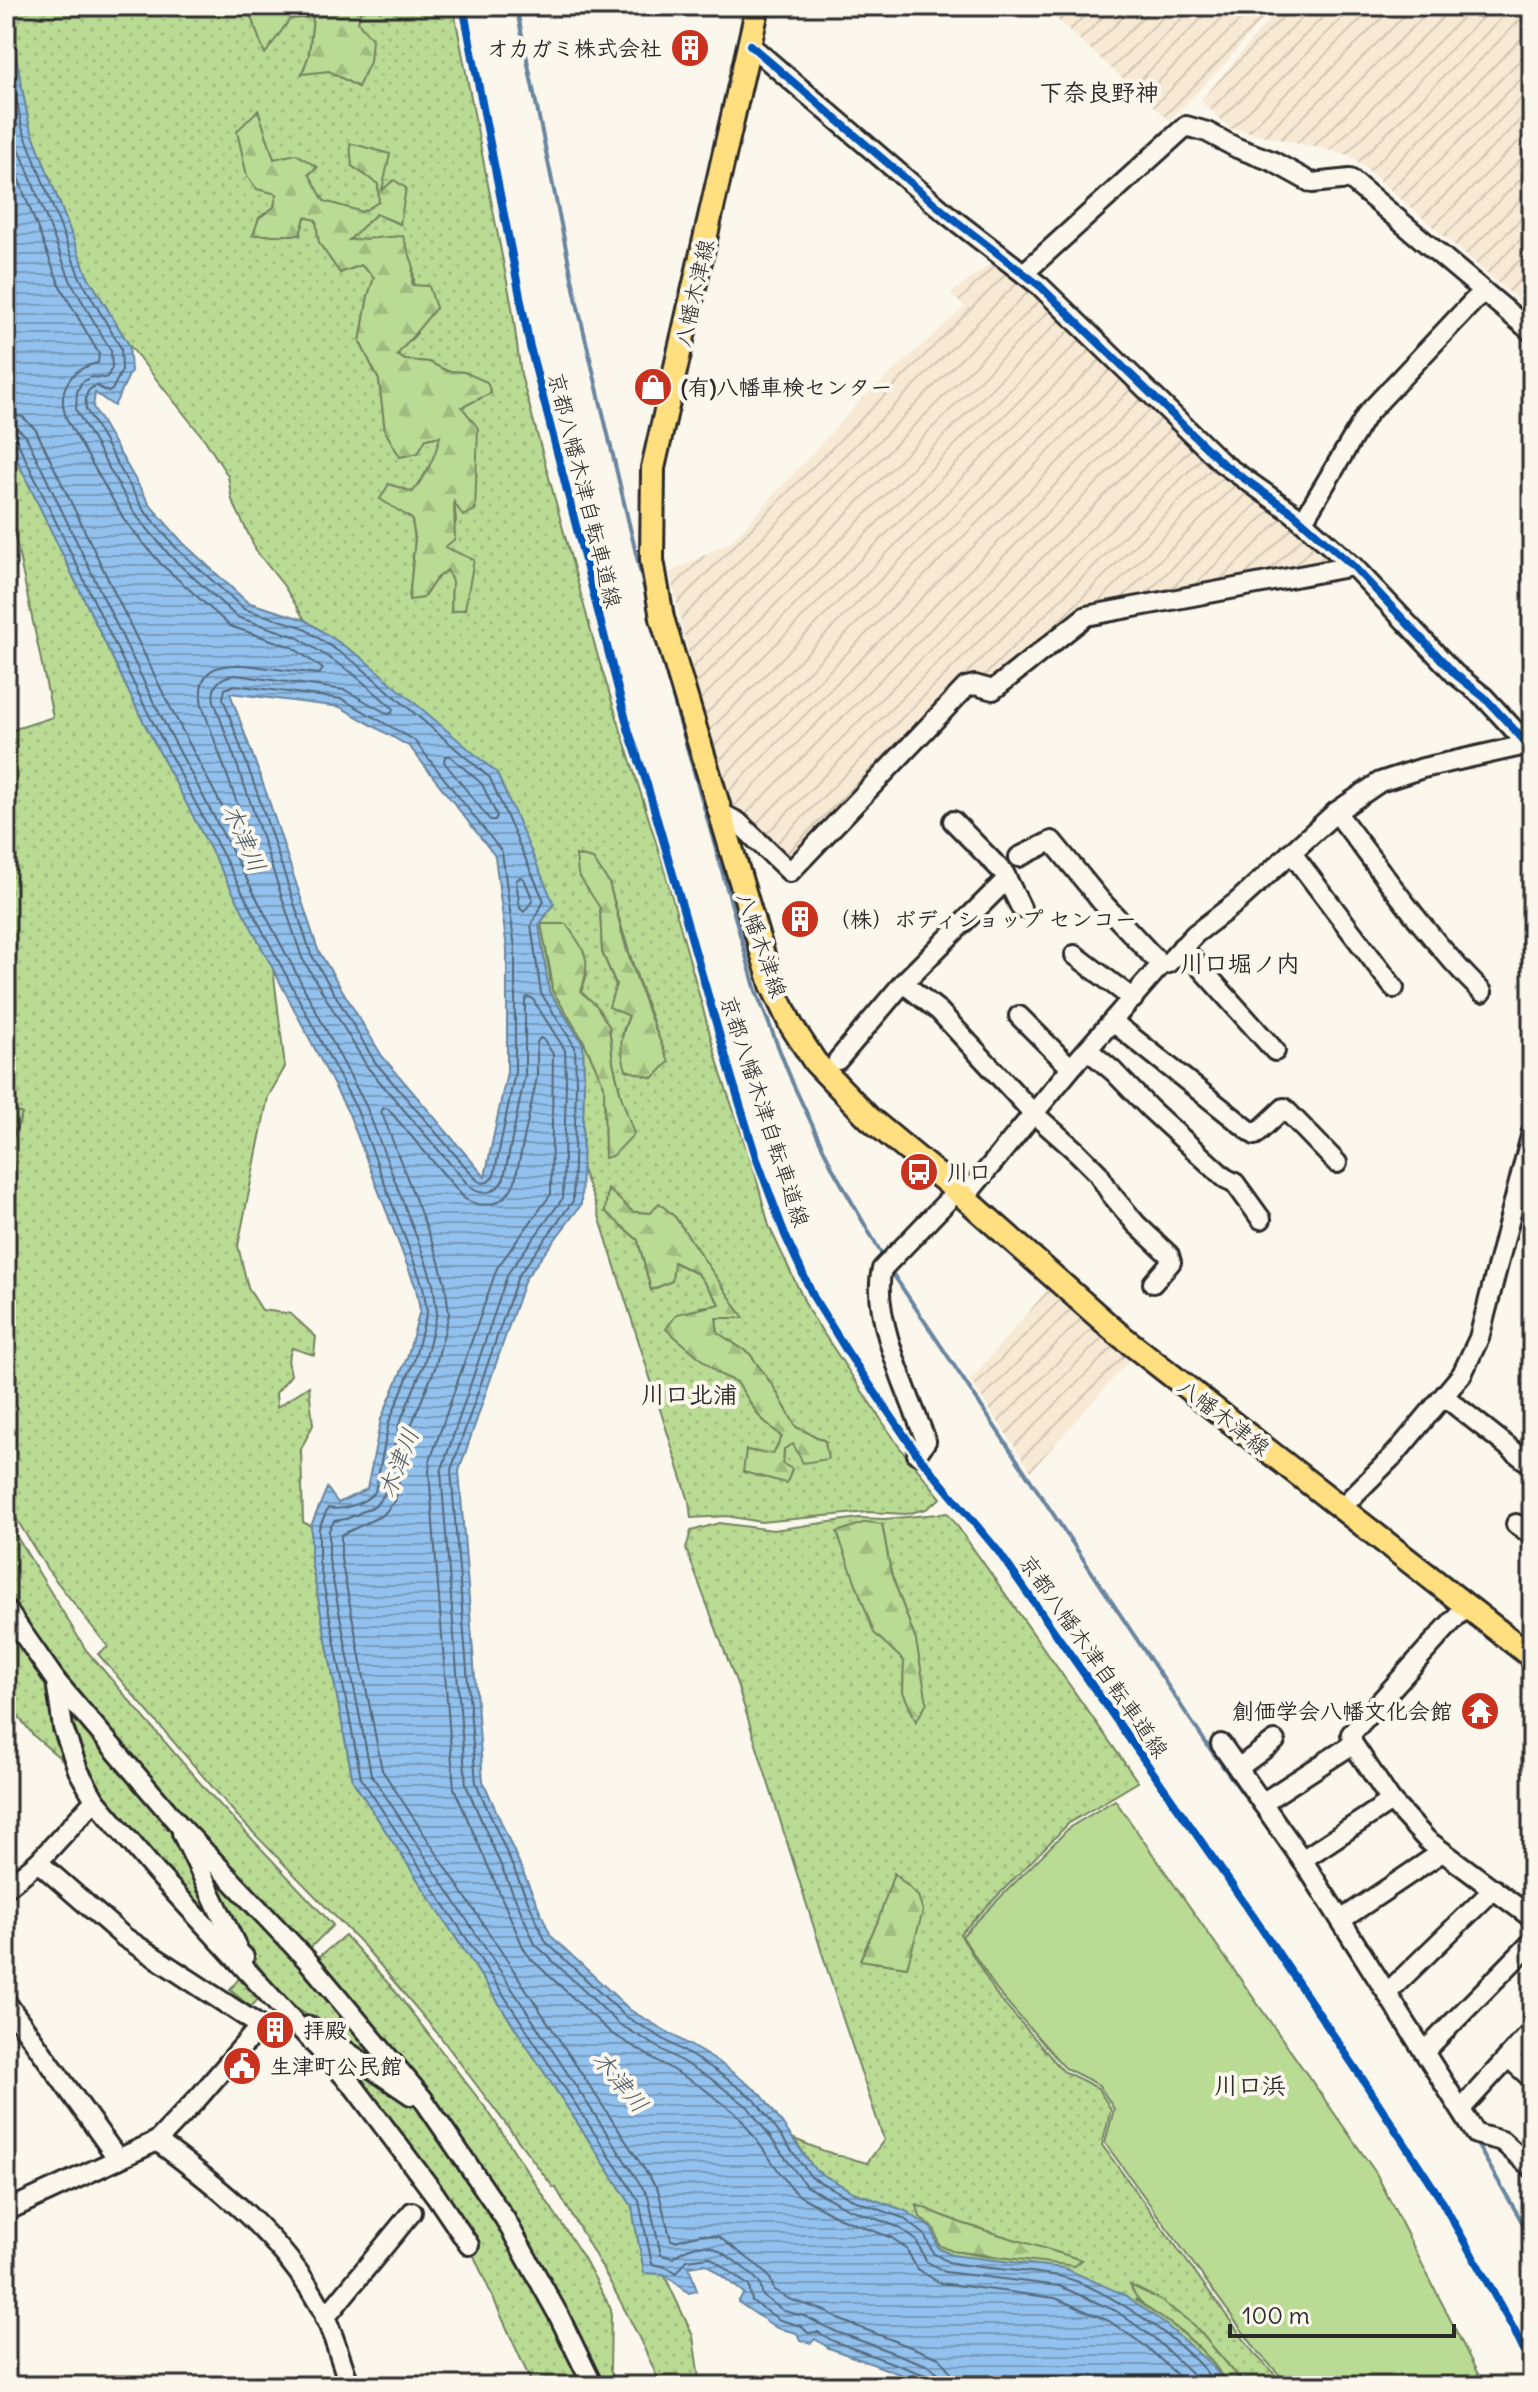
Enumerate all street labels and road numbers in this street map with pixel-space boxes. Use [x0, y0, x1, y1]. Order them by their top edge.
street label: 八幡木津線 [668, 236, 720, 350]
street label: 京都八幡木津自転車道線 [542, 369, 628, 611]
street label: 八幡木津線 [731, 888, 793, 1002]
street label: 京都八幡木津自転車道線 [714, 992, 816, 1230]
street label: 八幡木津線 [1172, 1372, 1276, 1462]
street label: 京都八幡木津自転車道線 [1013, 1549, 1175, 1763]

